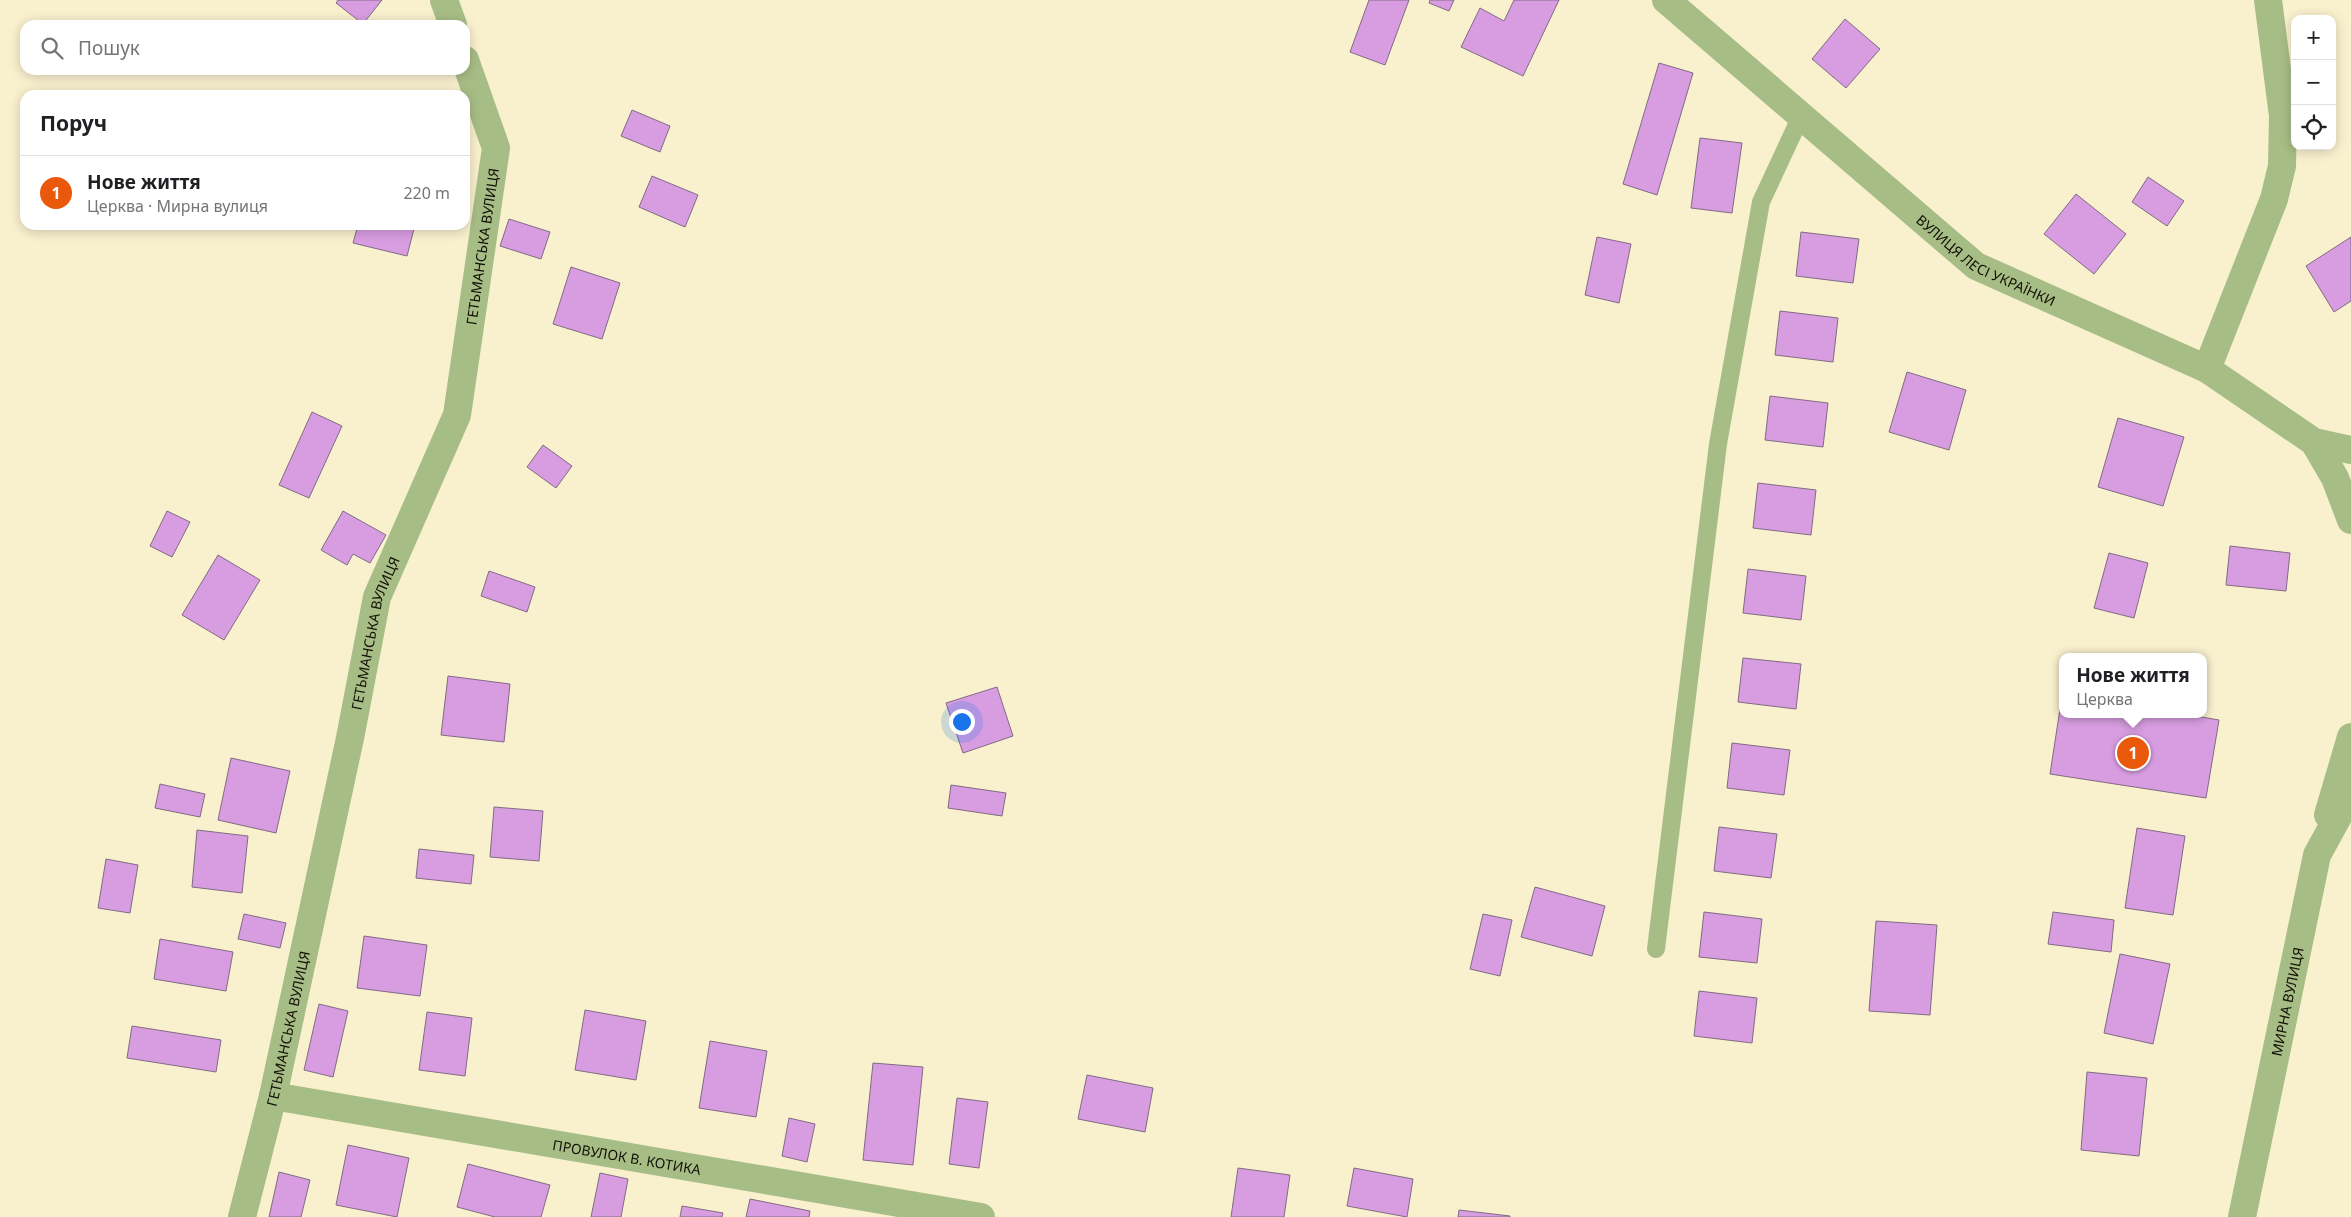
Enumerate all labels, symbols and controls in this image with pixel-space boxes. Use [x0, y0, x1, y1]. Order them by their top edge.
map controls [2291, 15, 2336, 150]
button: + [2291, 15, 2336, 60]
search box [20, 20, 470, 75]
icon: search [38, 34, 66, 62]
text: Пошук [78, 35, 140, 61]
button: − [2291, 60, 2336, 105]
button: locate [2291, 105, 2336, 150]
text: Поруч [40, 109, 107, 137]
street label: ГЕТЬМАНСЬКА ВУЛИЦЯ [461, 167, 502, 326]
text: Нове життя [87, 169, 201, 195]
text: 1 [51, 182, 61, 204]
text: 220 m [403, 182, 450, 204]
text: Церква · Мирна вулиця [87, 195, 268, 217]
street label: ВУЛИЦЯ ЛЕСІ УКРАЇНКИ [1913, 210, 2059, 310]
street label: ГЕТЬМАНСЬКА ВУЛИЦЯ [346, 553, 403, 712]
popup [2059, 653, 2207, 718]
text: Нове життя [2076, 662, 2190, 688]
text: Церква [2076, 688, 2133, 710]
your location [949, 709, 975, 735]
pin: 1 [2117, 734, 2149, 772]
street label: МИРНА ВУЛИЦЯ [2266, 945, 2307, 1058]
street label: ГЕТЬМАНСЬКА ВУЛИЦЯ [261, 949, 313, 1108]
street label: ПРОВУЛОК В. КОТИКА [551, 1134, 703, 1179]

